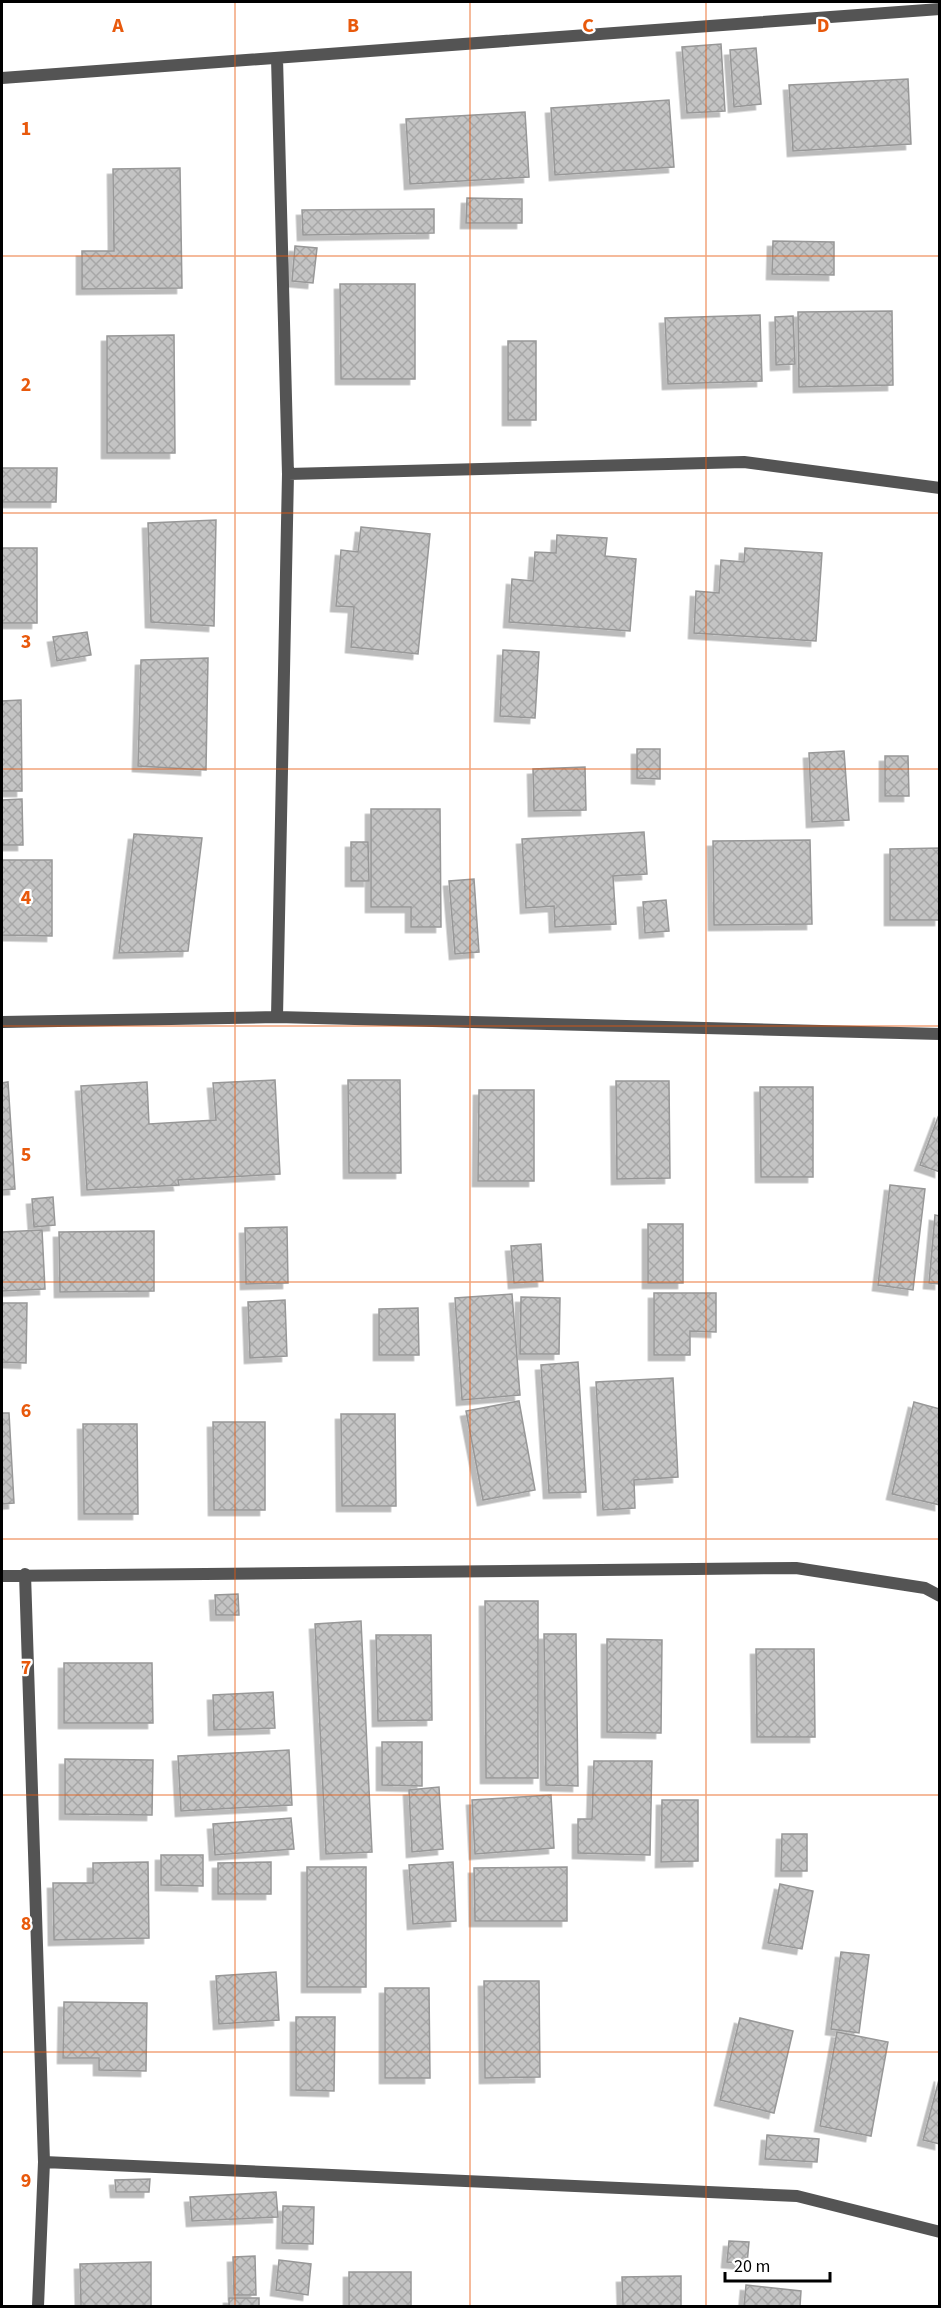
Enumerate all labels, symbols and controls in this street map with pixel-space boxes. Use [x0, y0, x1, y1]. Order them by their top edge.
text: A [111, 12, 124, 40]
text: B [347, 12, 359, 40]
text: C [582, 12, 594, 40]
text: D [817, 12, 829, 40]
text: 1 [21, 115, 31, 143]
text: 2 [21, 371, 31, 399]
text: 3 [21, 628, 31, 656]
text: 4 [21, 884, 32, 912]
text: 5 [21, 1141, 31, 1169]
text: 6 [21, 1397, 31, 1425]
text: 7 [21, 1654, 31, 1682]
text: 8 [21, 1910, 31, 1938]
text: 9 [21, 2167, 31, 2195]
scale bar [725, 2245, 830, 2283]
text: 20 m [734, 2254, 770, 2279]

